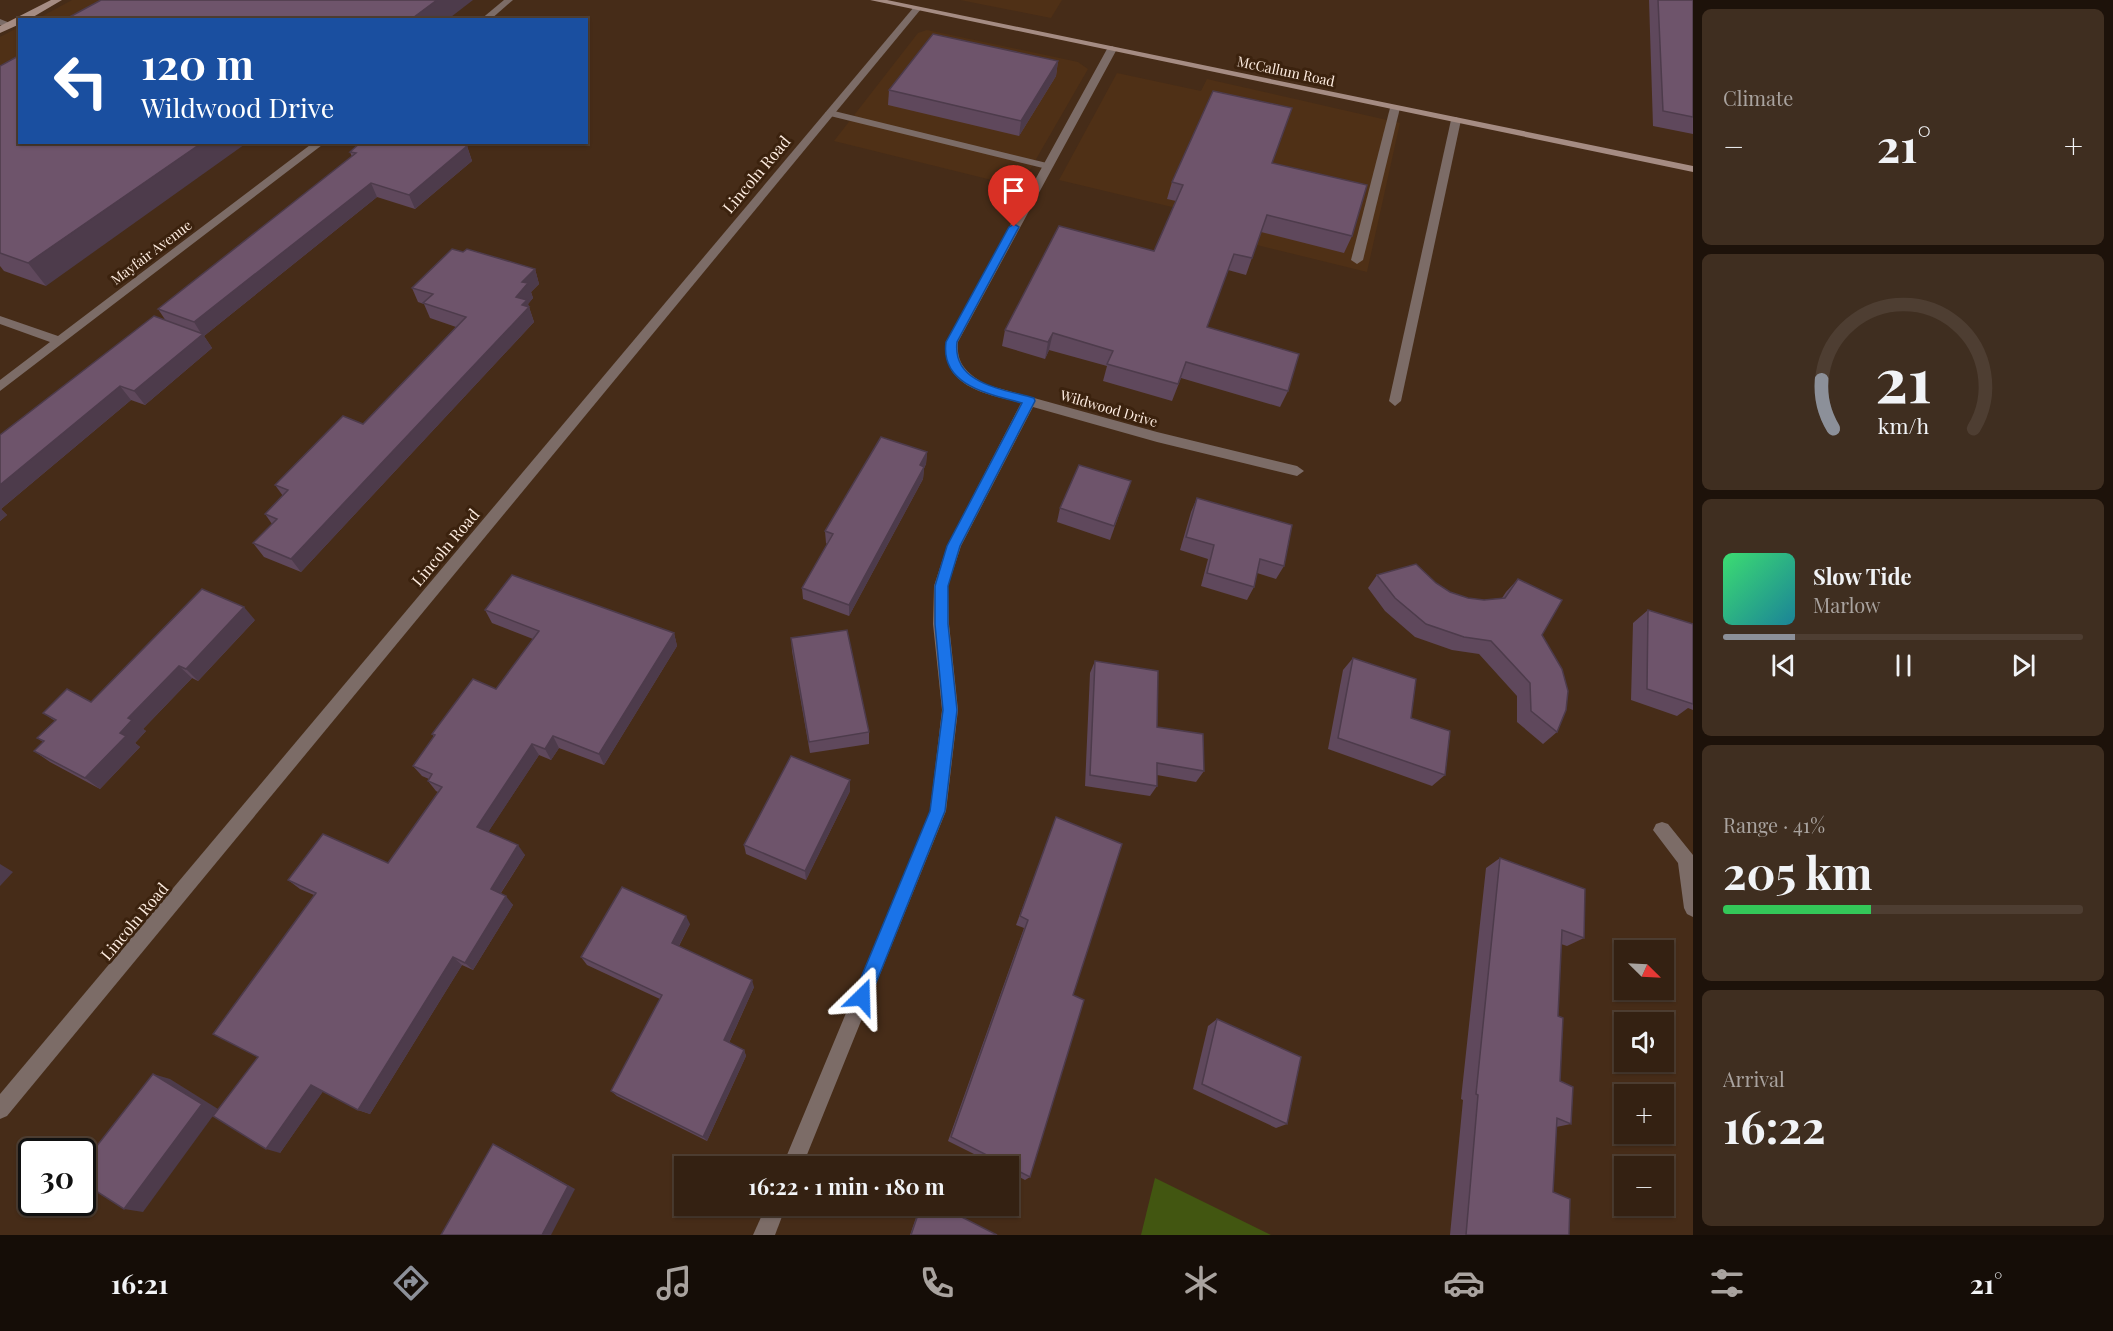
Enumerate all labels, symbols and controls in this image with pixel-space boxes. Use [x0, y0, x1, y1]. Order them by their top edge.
text: 120 m [141, 35, 254, 91]
icon: left [42, 42, 120, 120]
street label: McCallum Road [1235, 51, 1337, 91]
text: Climate [1723, 84, 1793, 111]
text: Wildwood Drive [141, 89, 334, 125]
text: 21° [1877, 114, 1931, 174]
text: − [1723, 123, 1744, 167]
text: + [2064, 123, 2083, 167]
street label: Lincoln Road [718, 131, 794, 217]
pin [988, 165, 1039, 227]
icon: arrive [997, 174, 1030, 207]
street label: Mayfair Avenue [107, 215, 195, 289]
text: 21 [1875, 335, 1931, 419]
street label: Wildwood Drive [1057, 385, 1160, 431]
text: km/h [1877, 412, 1929, 440]
street label: Lincoln Road [407, 504, 483, 590]
text: Slow Tide [1813, 561, 1912, 591]
text: Marlow [1813, 591, 1881, 618]
icon: previous [1767, 649, 1800, 682]
icon: pause [1887, 649, 1920, 682]
icon: next [2007, 649, 2040, 682]
text: Range · 41% [1723, 811, 1825, 838]
text: 205 km [1723, 841, 1873, 901]
street label: Lincoln Road [96, 878, 172, 964]
north arrow [1614, 940, 1674, 1000]
map controls [1614, 940, 1674, 1216]
position arrow [830, 965, 894, 1029]
button: sound [1614, 1012, 1674, 1072]
text: Arrival [1723, 1065, 1785, 1092]
button: + [1614, 1084, 1674, 1144]
text: 16:22 [1723, 1095, 1826, 1155]
speed limit sign: 30 [18, 1138, 96, 1216]
button: − [1614, 1156, 1674, 1216]
text: 16:22 · 1 min · 180 m [748, 1171, 945, 1201]
icon: directions [390, 1262, 432, 1304]
icon: music [653, 1262, 695, 1304]
icon: phone [916, 1262, 958, 1304]
icon: climate [1180, 1262, 1222, 1304]
icon: car [1443, 1262, 1485, 1304]
icon: filters [1706, 1262, 1748, 1304]
text: 16:21 [111, 1265, 168, 1301]
text: 21° [1970, 1265, 2002, 1301]

